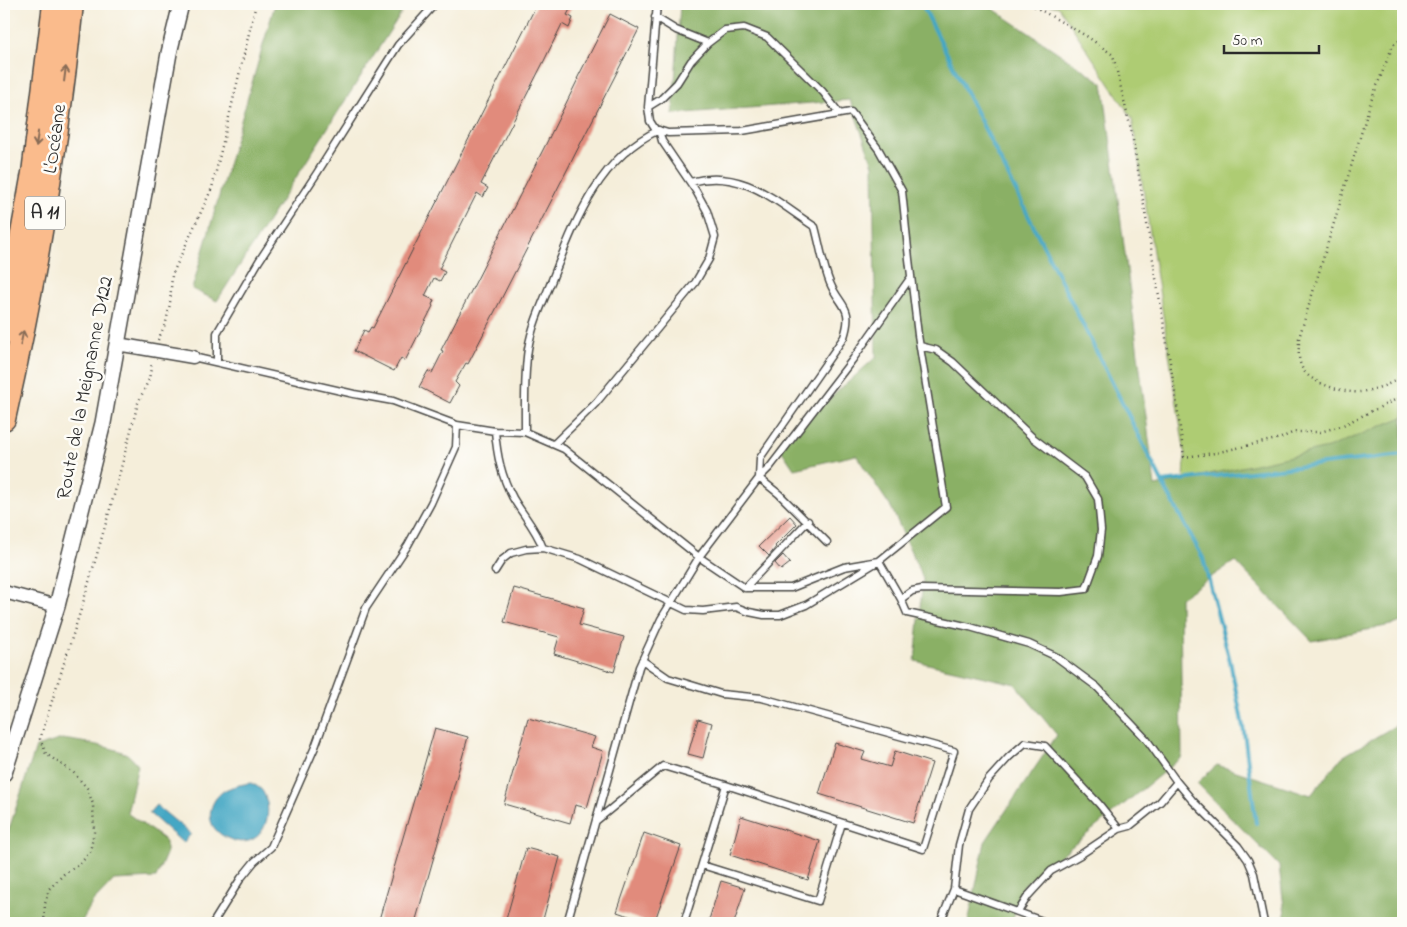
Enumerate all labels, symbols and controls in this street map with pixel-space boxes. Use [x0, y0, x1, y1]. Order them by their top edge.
scale bar [1224, 22, 1320, 54]
text: 50 m [1232, 30, 1263, 52]
one-way arrow [60, 66, 70, 82]
street label: L’Océane [37, 102, 75, 176]
one-way arrow [32, 131, 42, 147]
road number: A 11 [25, 197, 65, 230]
street label: Route de la Meignanne D122 [50, 274, 123, 502]
one-way arrow [17, 330, 27, 346]

